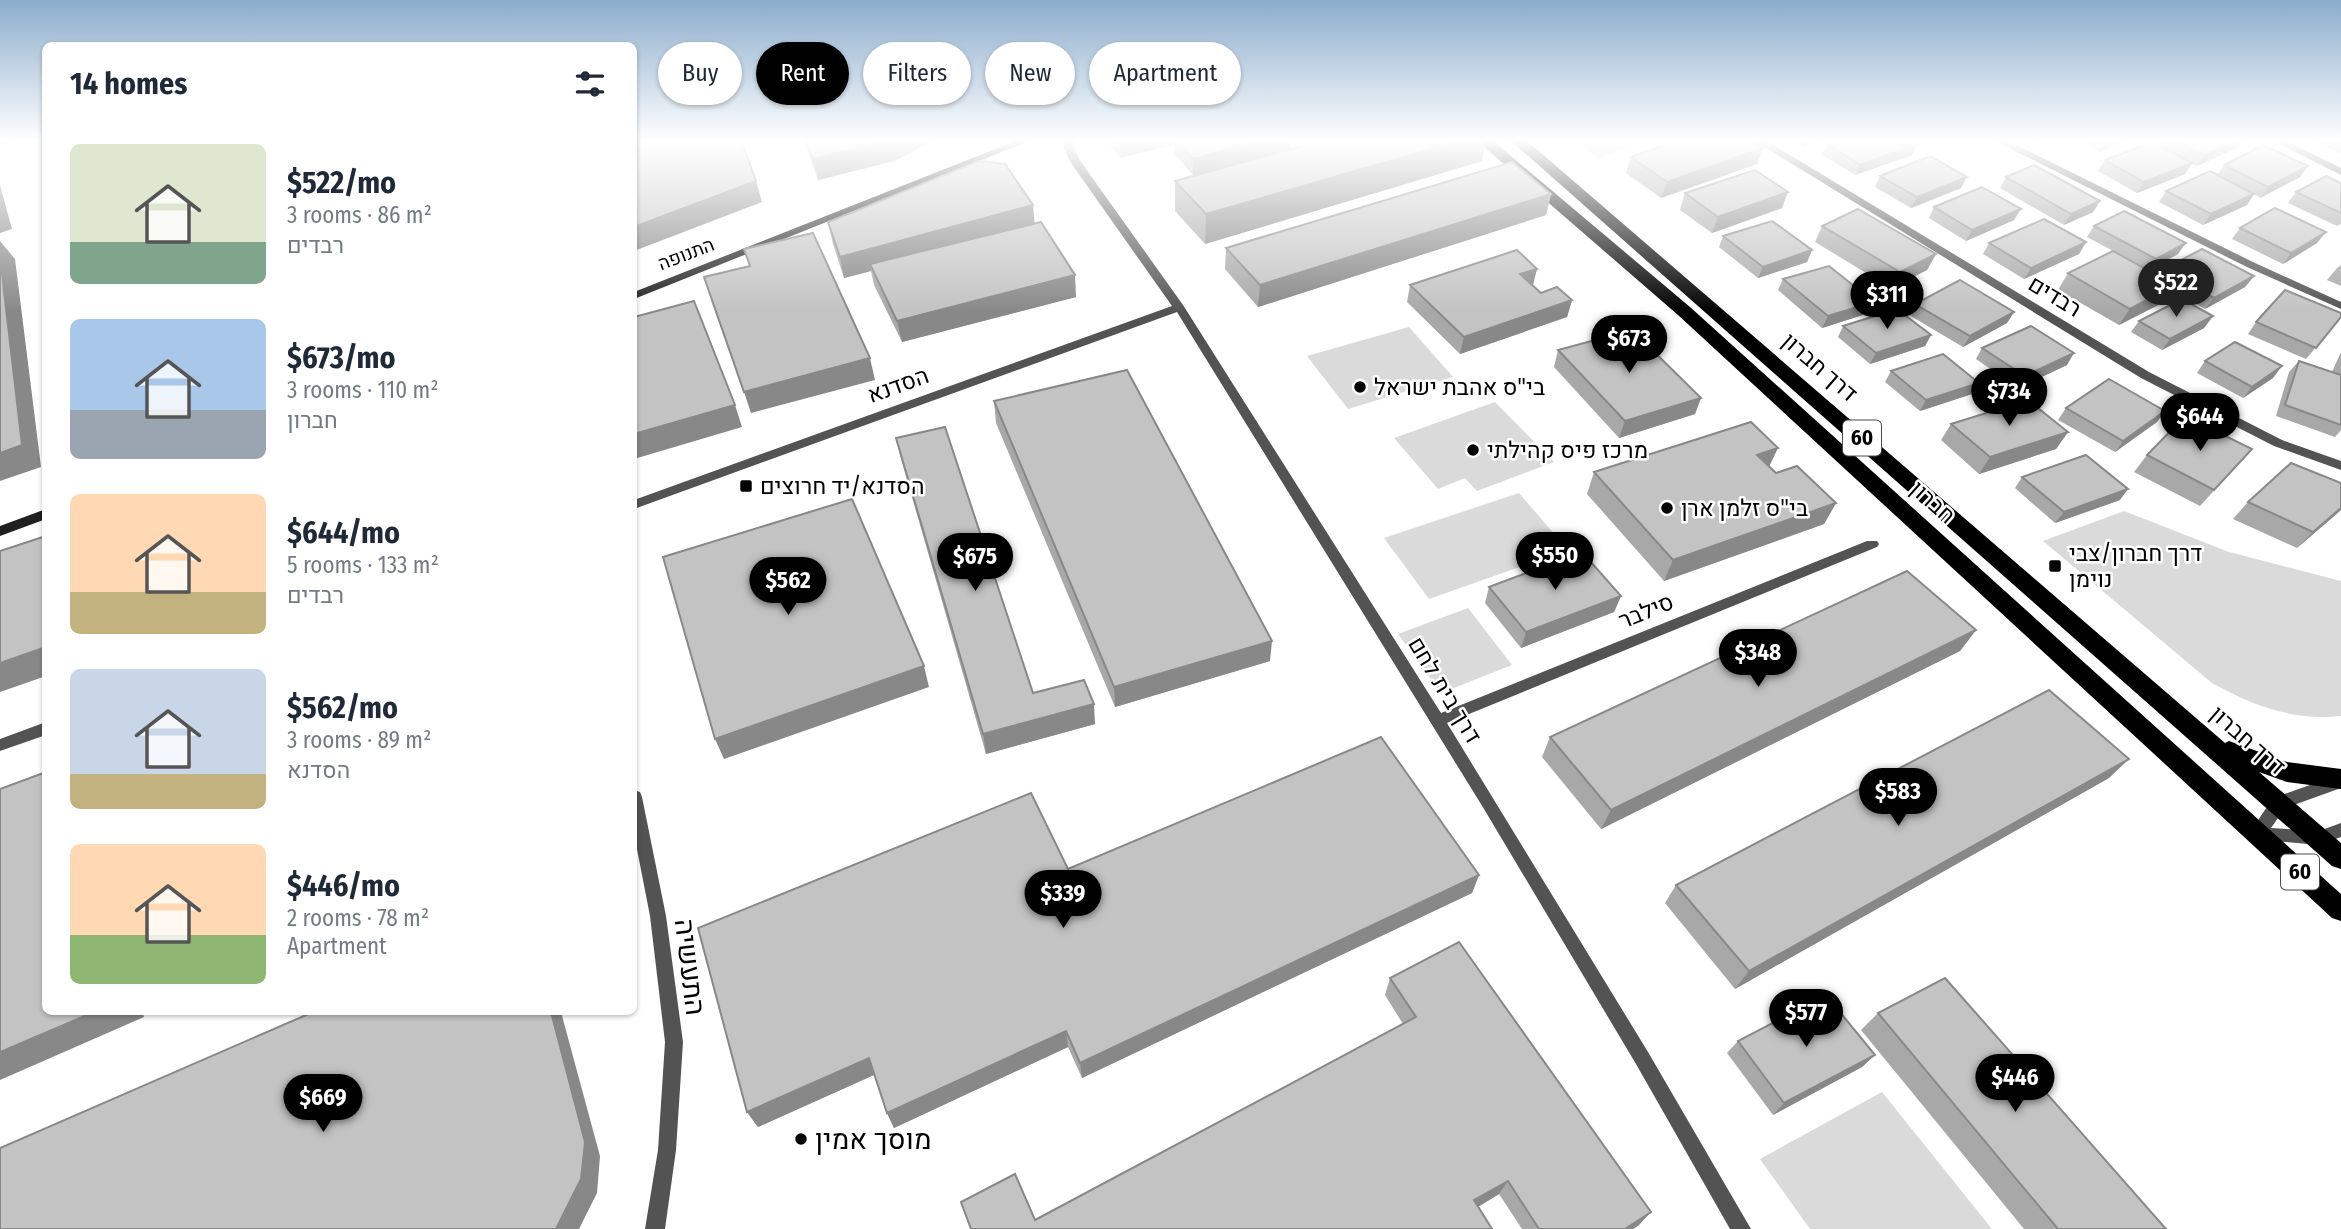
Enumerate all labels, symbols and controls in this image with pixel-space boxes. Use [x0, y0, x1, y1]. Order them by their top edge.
chip: Buy [658, 42, 742, 105]
chip: Rent [756, 42, 849, 105]
chip: Filters [863, 42, 971, 105]
chip: New [985, 42, 1075, 105]
chip: Apartment [1089, 42, 1241, 105]
icon: filters [571, 65, 609, 103]
text: 14 homes [70, 66, 187, 102]
text: $522/mo [287, 165, 396, 201]
icon: home [126, 172, 210, 256]
text: 3 rooms · 86 m² [287, 201, 432, 229]
text: רבדים [287, 231, 344, 259]
street label: התנופה [655, 233, 717, 275]
pin: $522 [2135, 260, 2217, 319]
text: $522 [2154, 268, 2198, 296]
street label: רבדים [2023, 269, 2087, 323]
pin: $311 [1846, 272, 1928, 331]
text: $311 [1867, 280, 1907, 308]
pin: $673 [1588, 316, 1670, 375]
text: $673 [1607, 324, 1651, 352]
street label: דרך חברון [1777, 327, 1863, 407]
text: $673/mo [287, 340, 395, 376]
icon: home [126, 347, 210, 431]
street label: הסדנא [863, 361, 933, 409]
pin: $734 [1968, 368, 2050, 428]
place label: בי"ס אהבת ישראל [1374, 373, 1545, 401]
text: 3 rooms · 110 m² [287, 376, 438, 404]
text: $734 [1987, 377, 2031, 405]
marker: בי"ס אהבת ישראל [1352, 379, 1368, 395]
pin: $644 [2159, 393, 2241, 453]
text: $644 [2176, 402, 2224, 430]
text: חברון [287, 406, 338, 434]
road number: 60 [1843, 420, 1881, 456]
place label: מרכז פיס קהילתי [1487, 436, 1648, 464]
marker: מרכז פיס קהילתי [1465, 442, 1481, 458]
place label: הסדנא/יד חרוצים [760, 472, 925, 500]
street label: חברון [1905, 475, 1961, 529]
marker: הסדנא/יד חרוצים [738, 478, 754, 494]
place label: בי"ס זלמן ארן [1681, 494, 1808, 522]
marker: בי"ס זלמן ארן [1659, 500, 1675, 516]
text: $644/mo [287, 515, 400, 551]
icon: home [126, 522, 210, 606]
pin: $550 [1514, 532, 1596, 592]
pin: $675 [934, 534, 1016, 593]
place label: דרך חברון/צבי נוימן [2069, 539, 2202, 593]
text: $550 [1532, 541, 1578, 569]
text: $675 [953, 542, 997, 570]
text: 5 rooms · 133 m² [287, 551, 439, 579]
pin: $562 [747, 558, 829, 617]
marker: דרך חברון/צבי נוימן [2047, 558, 2063, 574]
text: $562 [765, 566, 811, 594]
text: רבדים [287, 581, 344, 609]
street label: סילבר [1614, 587, 1678, 635]
pin: $348 [1717, 630, 1799, 689]
street label: דרך בית לחם [1402, 632, 1488, 748]
text: $348 [1735, 638, 1781, 666]
text: $562/mo [287, 690, 398, 726]
icon: home [126, 697, 210, 781]
street label: דרך חברון [2205, 700, 2291, 780]
text: 3 rooms · 89 m² [287, 726, 431, 754]
text: הסדנא [287, 756, 350, 784]
pin: $583 [1857, 768, 1939, 828]
text: $583 [1875, 777, 1921, 805]
road number: 60 [2281, 854, 2319, 890]
text: $446/mo [287, 868, 400, 904]
pin: $339 [1022, 870, 1104, 930]
icon: home [126, 872, 210, 956]
text: $339 [1041, 879, 1085, 907]
text: 2 rooms · 78 m² [287, 904, 429, 932]
street label: התעשיה [668, 917, 712, 1017]
text: Apartment [287, 932, 387, 960]
pin: $577 [1765, 990, 1847, 1049]
text: $577 [1785, 998, 1827, 1026]
pin: $446 [1974, 1054, 2056, 1114]
text: $446 [1991, 1063, 2039, 1091]
pin: $669 [282, 1074, 364, 1134]
text: $669 [299, 1083, 347, 1111]
place label: מוסך אמין [815, 1123, 932, 1156]
marker: מוסך אמין [793, 1131, 809, 1147]

